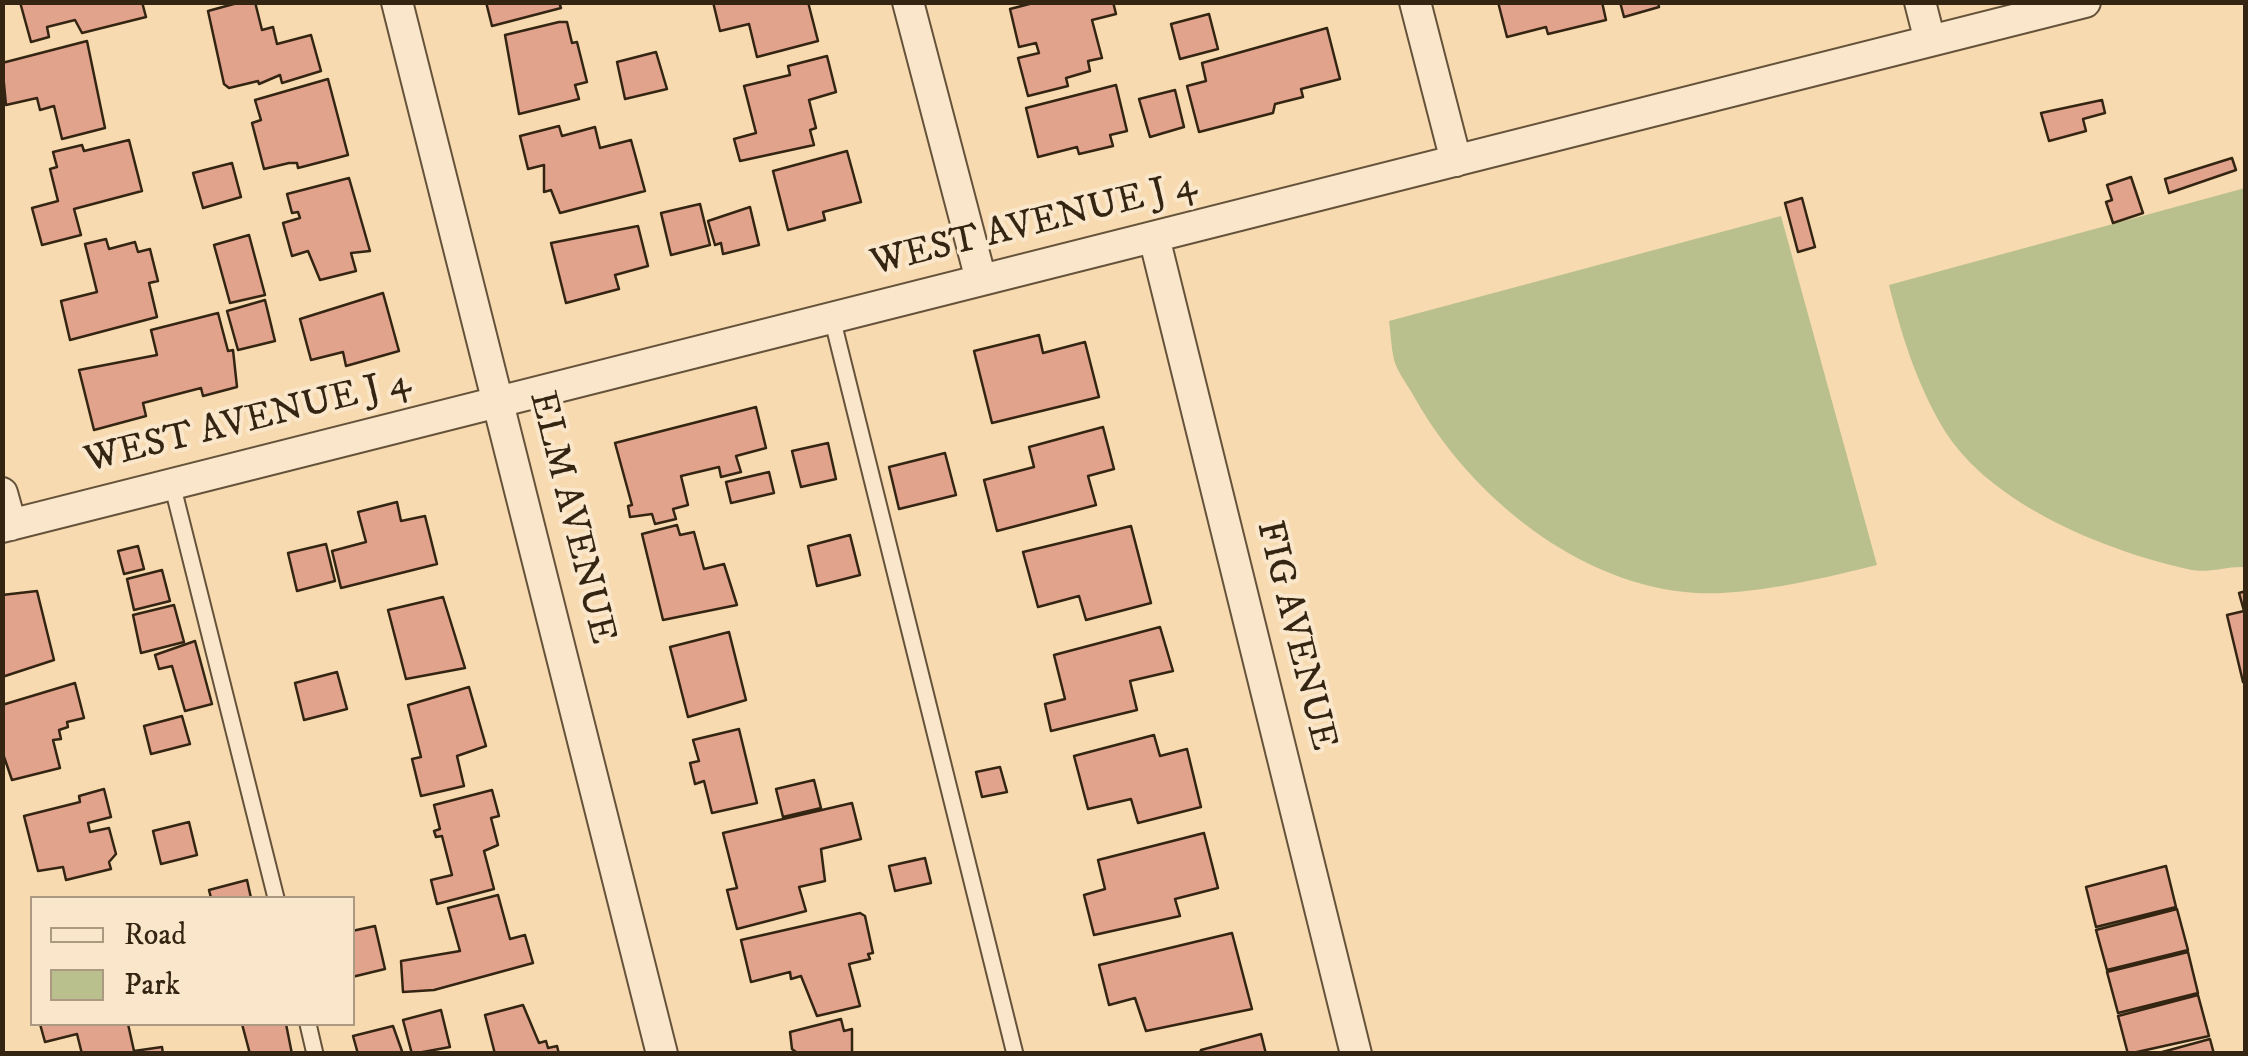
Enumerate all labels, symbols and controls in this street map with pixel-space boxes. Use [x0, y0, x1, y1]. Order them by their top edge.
street label: WEST AVENUE J 4 [867, 164, 1201, 288]
street label: WEST AVENUE J 4 [81, 361, 415, 485]
street label: ELM AVENUE [517, 387, 623, 649]
street label: FIG AVENUE [1243, 517, 1345, 755]
legend [30, 896, 355, 1026]
text: Road [124, 917, 186, 954]
text: Park [124, 967, 180, 1004]

